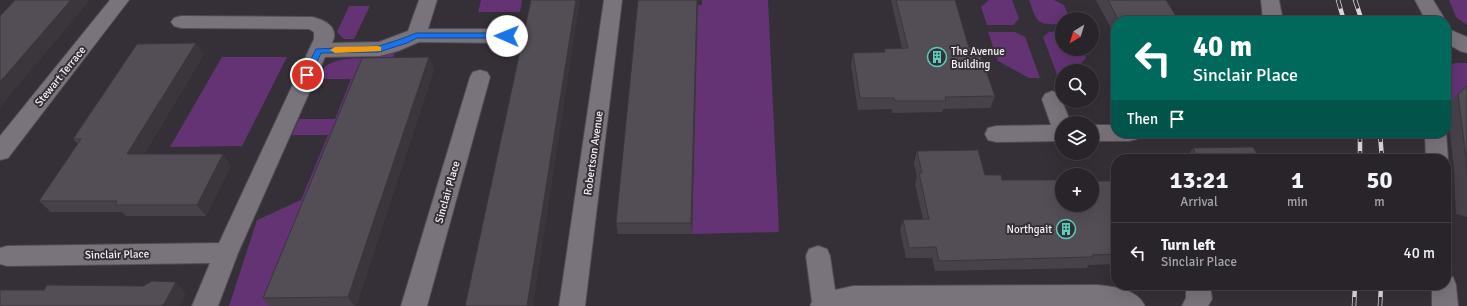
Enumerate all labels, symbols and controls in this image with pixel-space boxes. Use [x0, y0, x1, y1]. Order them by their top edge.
north arrow [1055, 12, 1099, 56]
map controls [1055, 12, 1099, 212]
position arrow [486, 15, 528, 57]
text: 40 m [1193, 30, 1252, 64]
icon: left [1127, 32, 1179, 84]
street label: Stewart Terrace [32, 44, 89, 109]
place label: The Avenue Building [951, 45, 1005, 71]
building icon: The Avenue Building [926, 46, 948, 68]
pin [290, 58, 324, 92]
icon: arrive [296, 64, 318, 86]
button: search [1055, 64, 1099, 108]
text: Sinclair Place [1193, 64, 1298, 86]
icon: arrive [1166, 108, 1188, 130]
street label: Robertson Avenue [581, 110, 606, 196]
text: Then [1127, 110, 1158, 128]
button: layers [1055, 116, 1099, 160]
street label: Sinclair Place [432, 159, 463, 225]
text: 13:21 [1170, 165, 1228, 195]
text: 1 [1291, 165, 1304, 195]
text: 50 [1367, 165, 1392, 195]
button: + [1055, 168, 1099, 212]
text: Arrival [1180, 194, 1218, 210]
text: min [1287, 194, 1308, 210]
text: m [1374, 194, 1385, 210]
building icon: Northgait [1055, 218, 1077, 240]
place label: Northgait [1007, 223, 1052, 236]
text: Turn left [1161, 236, 1215, 254]
icon: left [1127, 242, 1149, 264]
text: 40 m [1404, 244, 1435, 262]
street label: Sinclair Place [85, 247, 149, 262]
text: Sinclair Place [1161, 254, 1237, 270]

